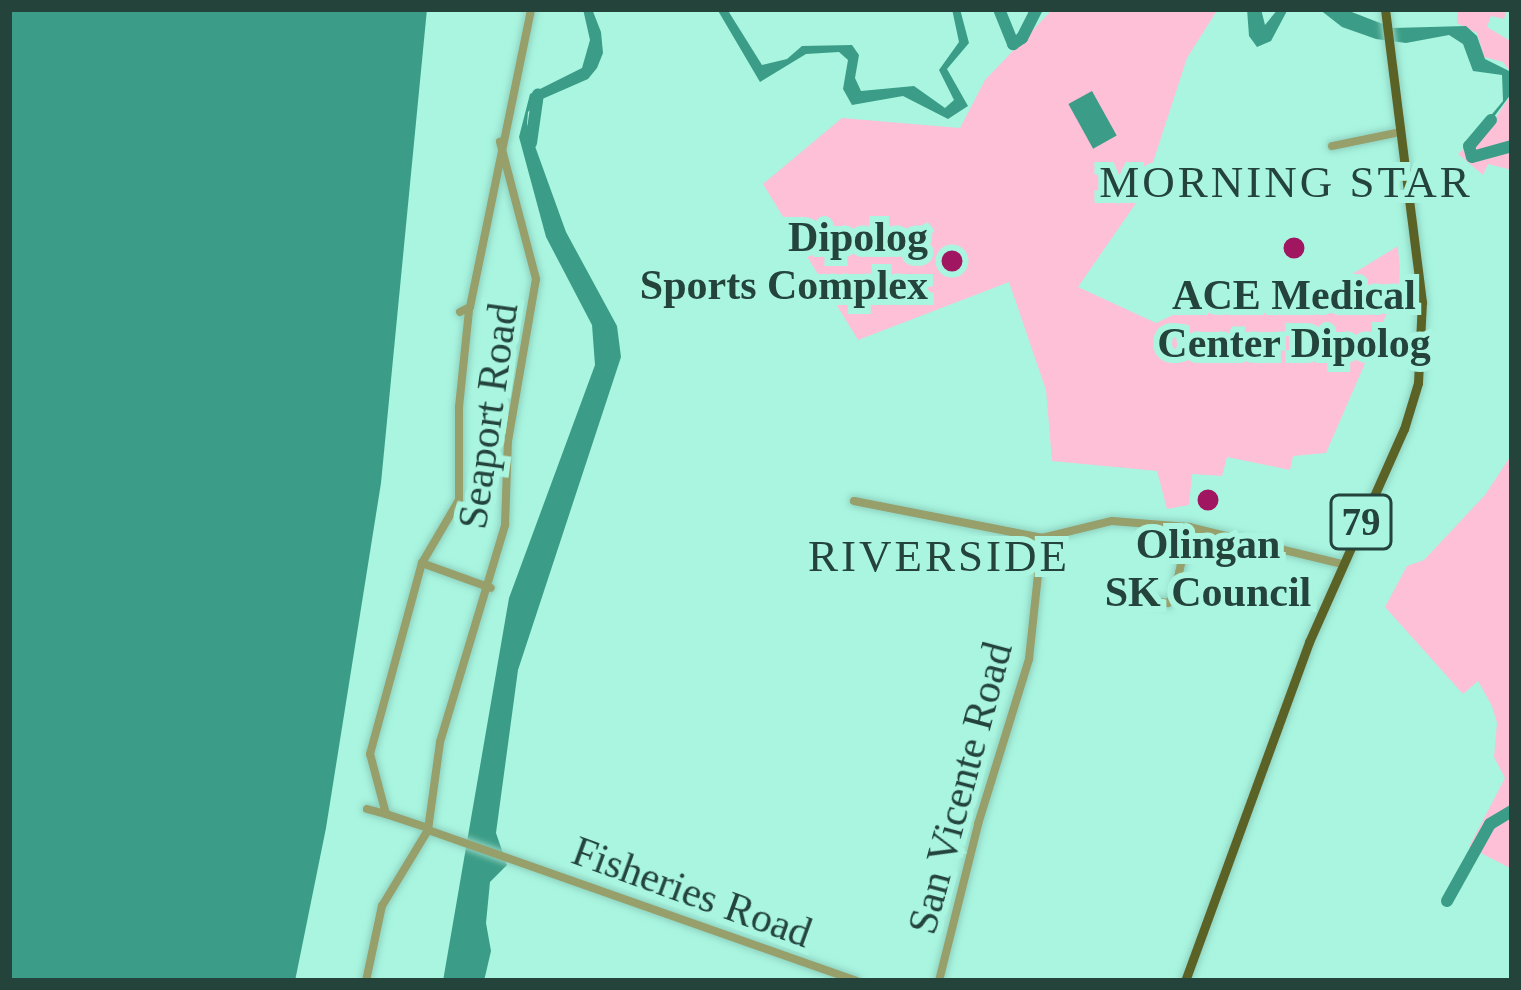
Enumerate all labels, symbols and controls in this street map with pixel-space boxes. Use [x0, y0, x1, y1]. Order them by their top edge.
district label: MORNING STAR [1099, 156, 1473, 210]
place label: Dipolog Sports Complex [640, 212, 928, 310]
marker: ACE Medical Center Dipolog [1278, 232, 1310, 264]
marker: Dipolog Sports Complex [939, 248, 965, 274]
place label: ACE Medical Center Dipolog [1157, 270, 1431, 368]
street label: Seaport Road [447, 300, 529, 532]
marker: Olingan SK Council [1195, 487, 1221, 513]
road number: 79 [1328, 489, 1394, 555]
place label: Olingan SK Council [1105, 519, 1311, 618]
district label: RIVERSIDE [808, 530, 1070, 584]
street label: San Vicente Road [897, 636, 1023, 940]
street label: Fisheries Road [566, 825, 818, 959]

